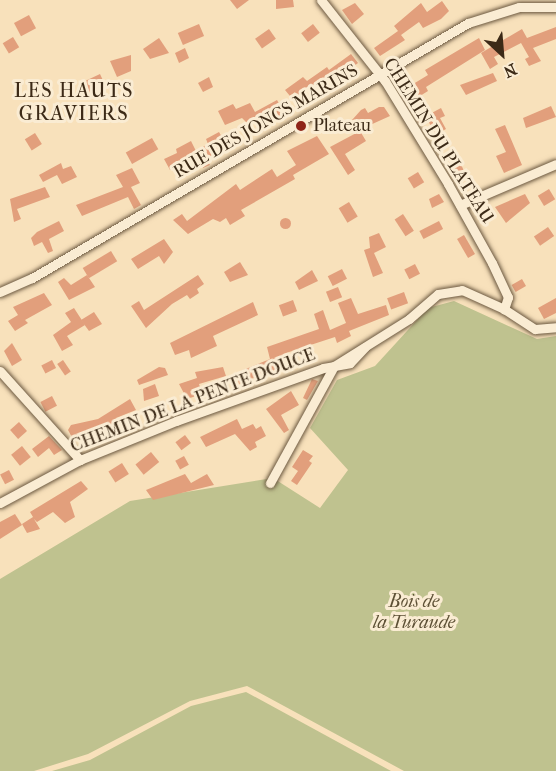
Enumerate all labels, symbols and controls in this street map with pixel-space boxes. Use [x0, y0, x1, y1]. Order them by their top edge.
north arrow [472, 24, 532, 84]
street label: CHEMIN DU PLATEAU [378, 54, 498, 228]
text: N [500, 59, 520, 82]
street label: RUE DES JONCS MARINS [170, 60, 362, 184]
district label: LES HAUTS GRAVIERS [14, 78, 134, 125]
place label: Plateau [313, 115, 371, 137]
marker: Plateau [294, 119, 308, 133]
street label: CHEMIN DE LA PENTE DOUCE [68, 344, 318, 458]
park label: Bois de la Turaude [373, 592, 455, 634]

